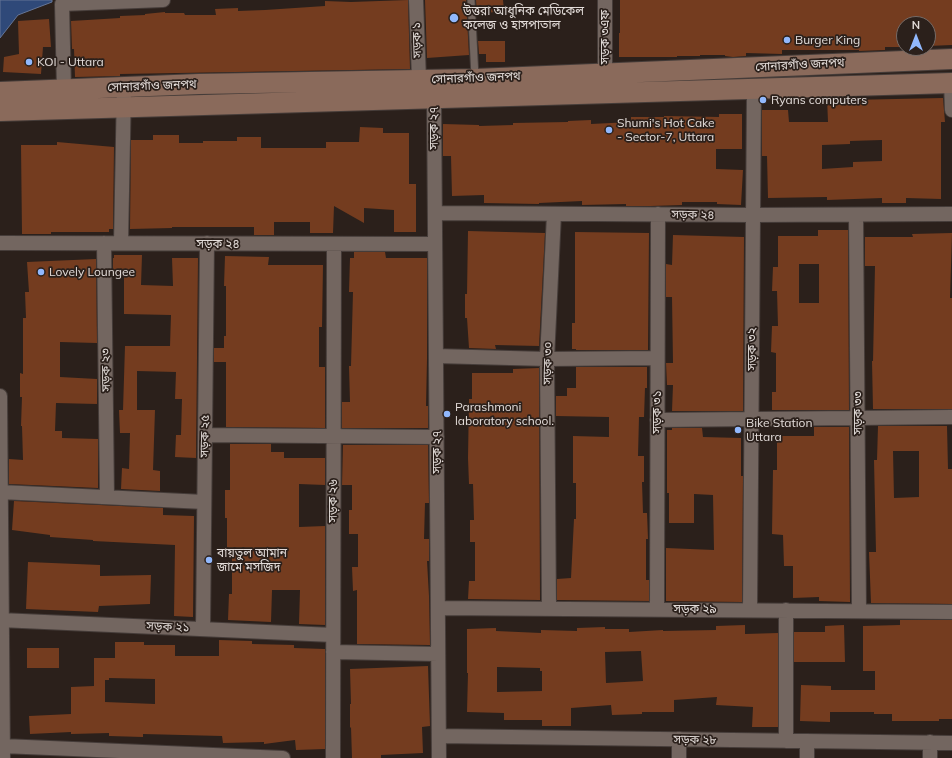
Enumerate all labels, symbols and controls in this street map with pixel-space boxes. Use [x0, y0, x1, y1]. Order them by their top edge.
place label: উত্তরা আধুনিক মেডিকেল কলেজ ও হাসপাতাল [463, 4, 584, 32]
street label: সড়ক ৩এফ [598, 10, 612, 64]
marker: উত্তরা আধুনিক মেডিকেল কলেজ ও হাসপাতাল [448, 12, 460, 24]
north arrow [896, 16, 936, 56]
text: N [912, 18, 920, 32]
street label: সড়ক ১ [409, 22, 425, 58]
place label: Burger King [795, 33, 860, 47]
marker: Burger King [782, 35, 792, 45]
place label: KOI - Uttara [37, 55, 104, 69]
street label: সোনারগাঁও জনপথ [755, 55, 845, 75]
marker: KOI - Uttara [24, 57, 34, 67]
street label: সোনারগাঁও জনপথ [431, 69, 521, 87]
street label: সোনারগাঁও জনপথ [107, 77, 197, 95]
place label: Ryans computers [771, 93, 867, 107]
marker: Ryans computers [758, 95, 768, 105]
street label: সড়ক ২৭ [427, 106, 441, 150]
place label: Shumi's Hot Cake - Sector-7, Uttara [617, 116, 715, 144]
marker: Shumi's Hot Cake - Sector-7, Uttara [604, 125, 614, 135]
street label: সড়ক ২৪ [671, 207, 715, 223]
street label: সড়ক ২৪ [196, 237, 240, 251]
place label: Lovely Loungee [49, 265, 135, 279]
marker: Lovely Loungee [36, 267, 46, 277]
street label: সড়ক ৩২ [745, 327, 759, 371]
street label: সড়ক ৩০ [540, 341, 556, 385]
street label: সড়ক ২৩ [98, 348, 114, 392]
street label: সড়ক ৩১ [650, 390, 664, 434]
street label: সড়ক ৩৩ [851, 391, 865, 435]
place label: Parashmoni laboratory school. [455, 400, 554, 428]
marker: Parashmoni laboratory school. [442, 409, 452, 419]
street label: সড়ক ২৫ [197, 414, 213, 458]
place label: Bike Station Uttara [746, 416, 812, 444]
marker: Bike Station Uttara [733, 425, 743, 435]
street label: সড়ক ২৭ [430, 430, 444, 474]
street label: সড়ক ২৬ [326, 479, 340, 523]
place label: বায়তুল আমান জামে মসজিদ [217, 546, 287, 574]
marker: বায়তুল আমান জামে মসজিদ [204, 555, 214, 565]
street label: সড়ক ২৯ [673, 602, 717, 616]
street label: সড়ক ২১ [146, 619, 190, 635]
street label: সড়ক ২৮ [673, 732, 717, 748]

